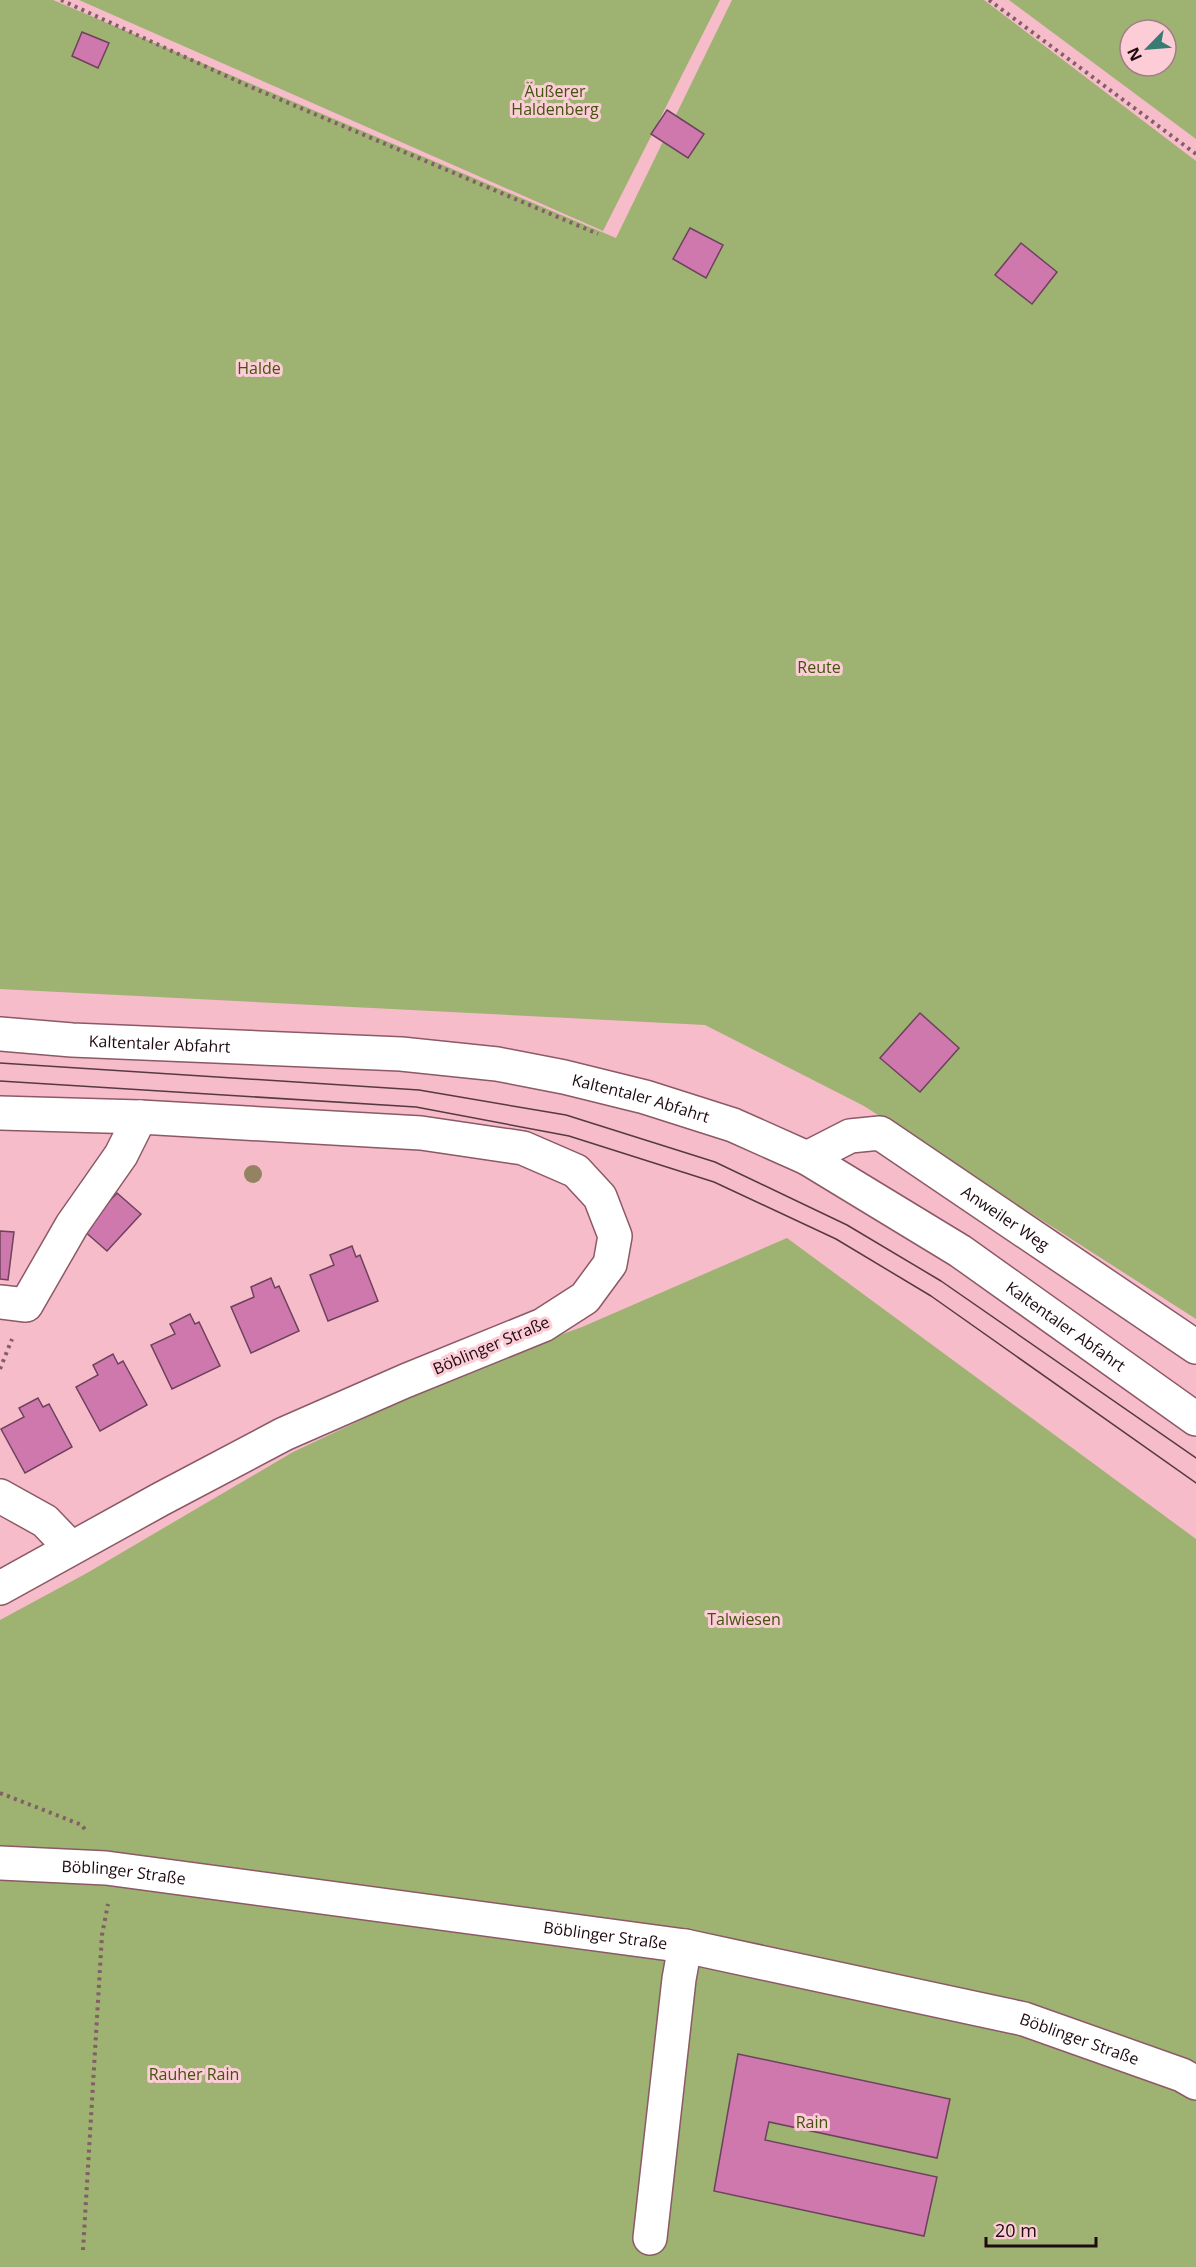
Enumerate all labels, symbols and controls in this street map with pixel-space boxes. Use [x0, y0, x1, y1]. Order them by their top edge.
north arrow [1118, 18, 1178, 78]
text: N [1122, 44, 1147, 65]
park label: Äußerer Haldenberg [511, 80, 599, 120]
park label: Halde [237, 357, 281, 379]
park label: Reute [797, 656, 841, 678]
street label: Kaltentaler Abfahrt [88, 1030, 231, 1058]
street label: Kaltentaler Abfahrt [570, 1068, 713, 1128]
street label: Anweiler Weg [957, 1180, 1054, 1256]
street label: Kaltentaler Abfahrt [1002, 1276, 1130, 1377]
street label: Böblinger Straße [429, 1310, 553, 1380]
park label: Talwiesen [707, 1608, 781, 1630]
street label: Böblinger Straße [61, 1855, 187, 1890]
street label: Böblinger Straße [542, 1916, 669, 1955]
street label: Böblinger Straße [1017, 2007, 1142, 2070]
park label: Rauher Rain [149, 2063, 239, 2085]
park label: Rain [796, 2111, 828, 2133]
scale bar [986, 2210, 1096, 2248]
text: 20 m [995, 2218, 1037, 2242]

